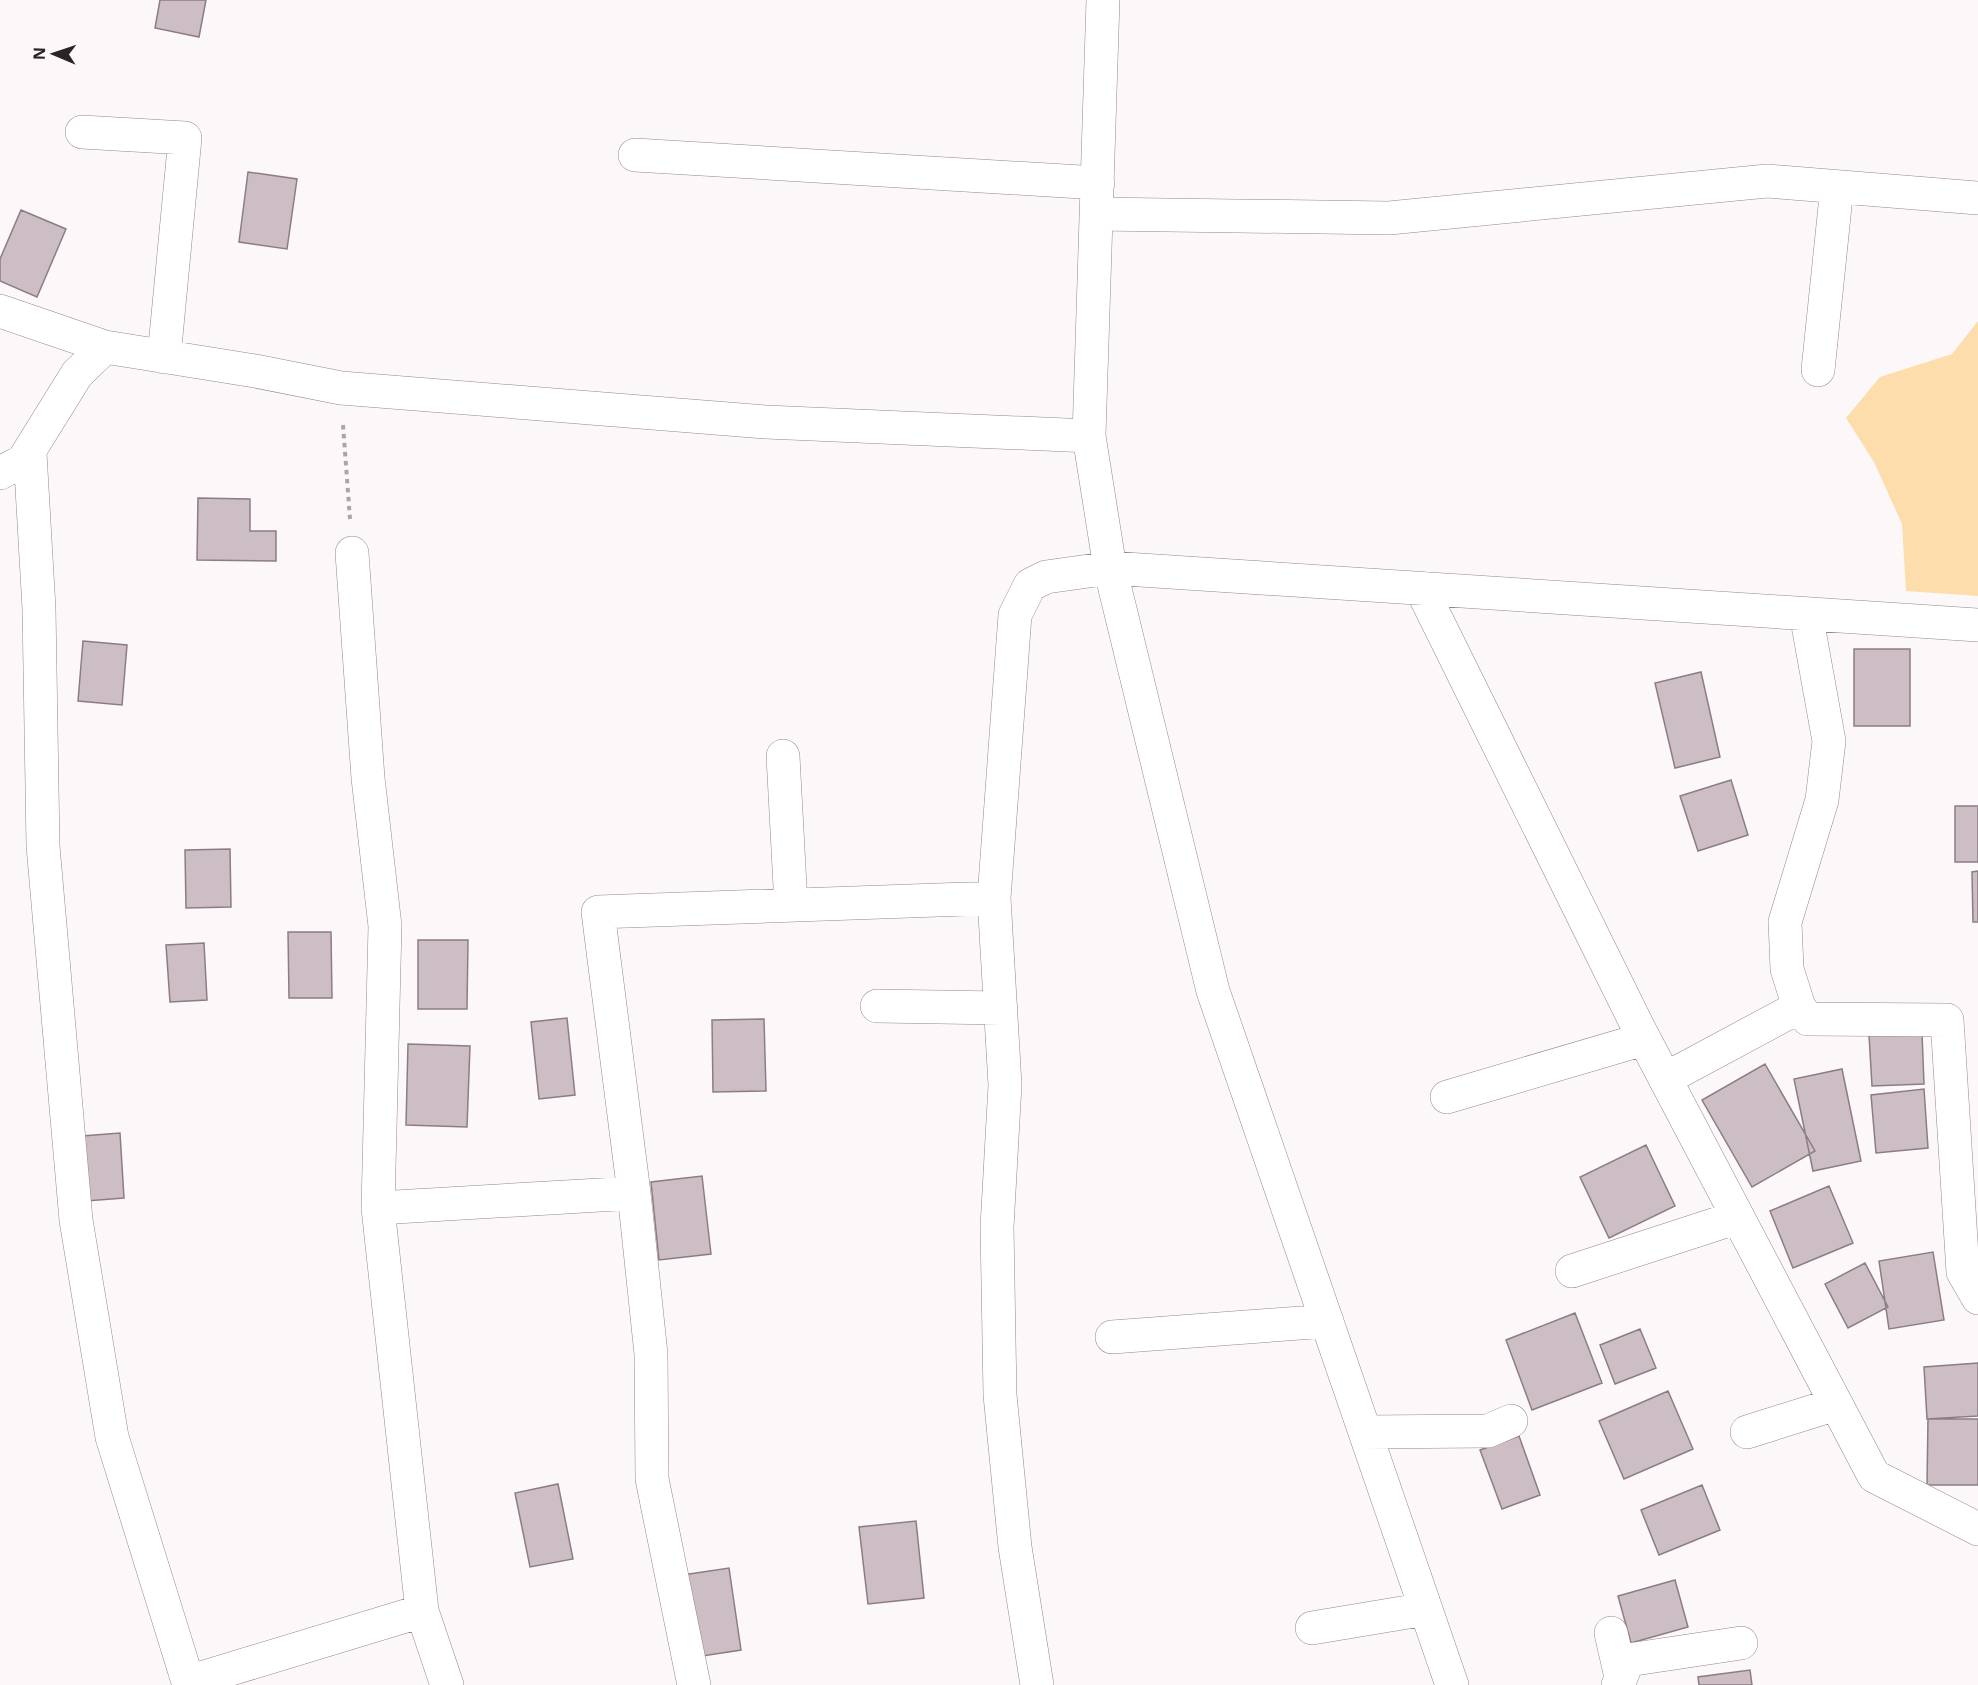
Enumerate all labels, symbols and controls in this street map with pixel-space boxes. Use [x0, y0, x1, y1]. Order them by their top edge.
north arrow [24, 24, 84, 84]
text: N [28, 47, 50, 60]

